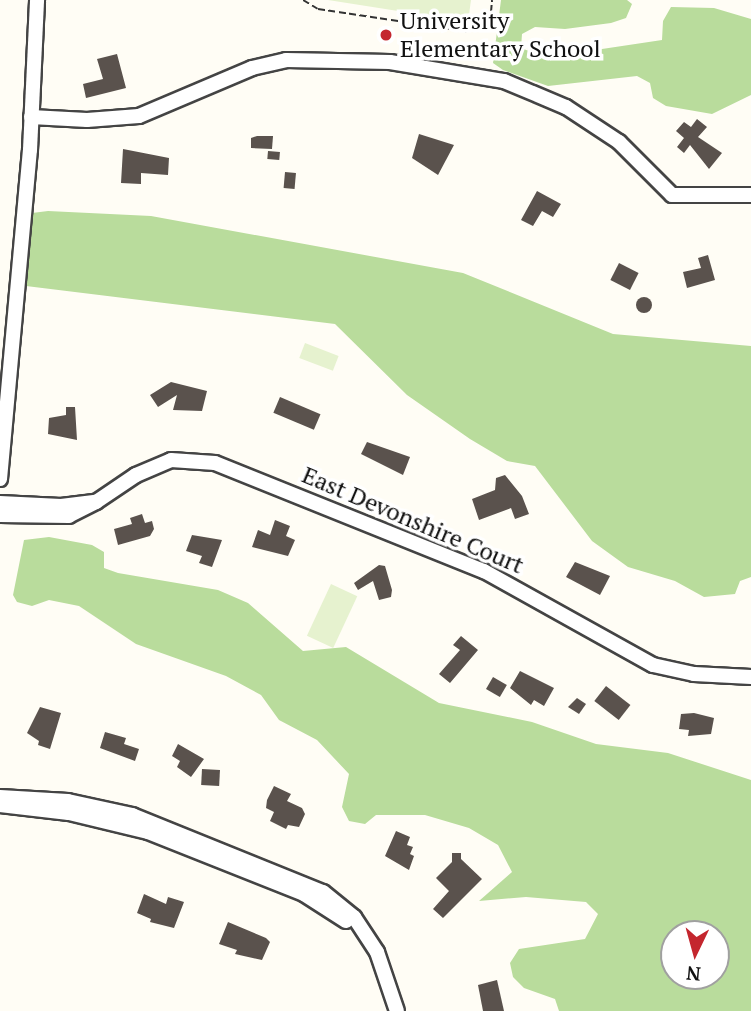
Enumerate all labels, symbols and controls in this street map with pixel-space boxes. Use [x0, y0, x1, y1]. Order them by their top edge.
place label: University Elementary School [400, 7, 601, 63]
marker: University Elementary School [378, 27, 394, 43]
street label: East Devonshire Court [298, 460, 528, 580]
north arrow [660, 920, 730, 990]
text: N [685, 961, 702, 988]

